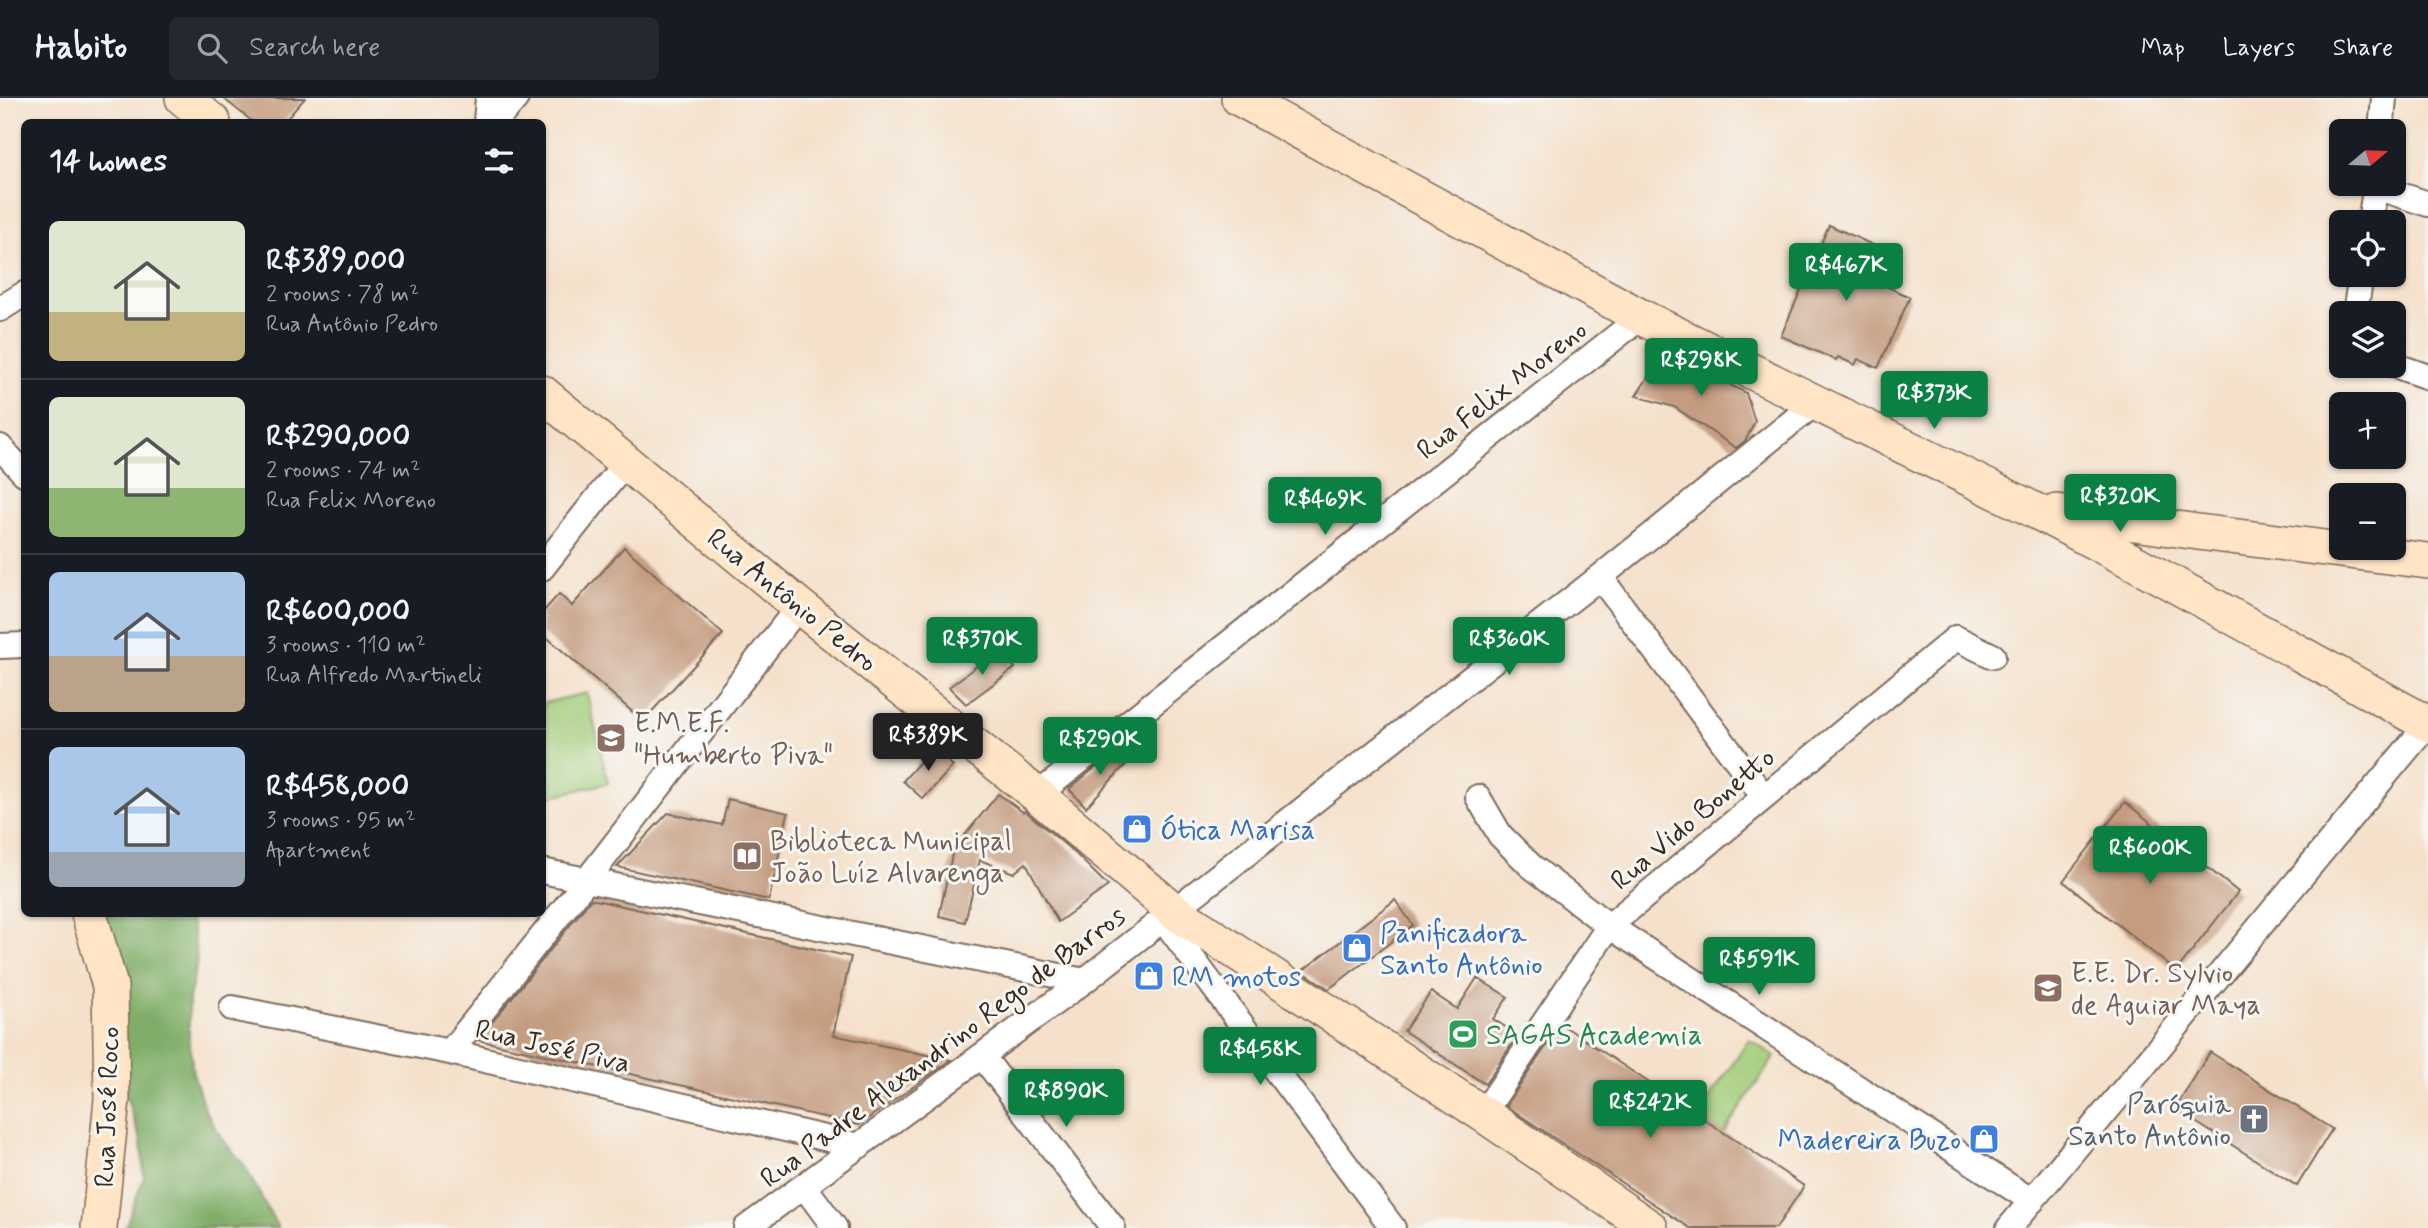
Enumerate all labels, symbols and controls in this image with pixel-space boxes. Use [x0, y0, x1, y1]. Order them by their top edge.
search box [169, 17, 659, 80]
text: Habito [35, 26, 127, 70]
icon: search [193, 29, 231, 67]
text: Search here [249, 31, 380, 65]
text: Map [2141, 33, 2185, 64]
text: Layers [2223, 33, 2295, 64]
text: Share [2333, 33, 2393, 64]
north arrow [2329, 119, 2406, 196]
map controls [2329, 119, 2406, 560]
text: 14 homes [49, 142, 167, 181]
icon: filters [480, 142, 518, 180]
button: locate [2329, 210, 2406, 287]
text: R$389,000 [266, 241, 405, 280]
pin: R$467K [1789, 244, 1903, 303]
icon: home [105, 249, 189, 333]
text: R$467K [1805, 251, 1887, 281]
text: 2 rooms · 78 m² [266, 280, 419, 310]
button: layers [2329, 301, 2406, 378]
text: Rua Antônio Pedro [266, 310, 438, 340]
street label: Rua Felix Moreno [1410, 313, 1595, 469]
pin: R$298K [1644, 338, 1758, 398]
text: R$298K [1661, 346, 1741, 376]
pin: R$373K [1877, 372, 1991, 431]
text: R$373K [1897, 379, 1971, 409]
button: + [2329, 392, 2406, 469]
text: R$290,000 [266, 417, 410, 456]
icon: home [105, 425, 189, 509]
text: 2 rooms · 74 m² [266, 456, 421, 486]
pin: R$320K [2063, 474, 2177, 534]
pin: R$469K [1268, 478, 1382, 537]
text: R$320K [2080, 482, 2160, 512]
button: − [2329, 483, 2406, 560]
text: R$469K [1284, 485, 1366, 515]
text: Rua Felix Moreno [266, 486, 436, 516]
street label: Rua Antônio Pedro [698, 521, 885, 681]
text: R$600,000 [266, 592, 410, 631]
icon: home [105, 600, 189, 684]
pin: R$370K [925, 618, 1039, 677]
pin: R$360K [1452, 618, 1566, 677]
text: R$370K [943, 625, 1021, 655]
text: R$360K [1469, 625, 1549, 655]
text: 3 rooms · 110 m² [266, 631, 426, 661]
text: Rua Alfredo Martineli [266, 661, 482, 691]
place label: E.M.E.F. "Humberto Piva" [634, 706, 833, 775]
pin: R$389K [871, 714, 985, 773]
pin: R$290K [1043, 718, 1157, 777]
school or university icon: E.M.E.F. "Humberto Piva" [594, 721, 628, 755]
text: R$389K [889, 721, 967, 751]
text: R$290K [1059, 725, 1141, 755]
street label: Rua Vido Bonetto [1603, 740, 1784, 900]
text: R$458,000 [266, 767, 409, 806]
icon: home [105, 775, 189, 859]
text: 3 rooms · 95 m² [266, 806, 415, 836]
shop icon: Ótica Marisa [1120, 812, 1154, 846]
place label: Ótica Marisa [1160, 813, 1315, 850]
place label: Biblioteca Municipal João Luíz Alvarenga [770, 824, 1012, 895]
pin: R$600K [2093, 826, 2207, 886]
text: R$600K [2109, 834, 2191, 864]
text: Apartment [266, 836, 371, 866]
library icon: Biblioteca Municipal João Luíz Alvarenga [730, 839, 764, 873]
street label: Rua Padre Alexandrino Rego de Barros [753, 898, 1135, 1199]
place label: Panificadora Santo Antônio [1380, 916, 1543, 985]
shop icon: Panificadora Santo Antônio [1340, 931, 1374, 965]
pin: R$591K [1702, 937, 1816, 997]
text: R$591K [1719, 945, 1799, 975]
place label: E.E. Dr. Sylvio de Aguiar Maya [2071, 956, 2261, 1025]
shop icon: RM motos [1132, 959, 1166, 993]
place label: RM motos [1172, 960, 1301, 997]
school or university icon: E.E. Dr. Sylvio de Aguiar Maya [2031, 971, 2065, 1005]
street label: Rua José Piva [471, 1012, 633, 1083]
sports icon: SAGAS Academia [1446, 1017, 1480, 1051]
place label: SAGAS Academia [1486, 1018, 1702, 1055]
street label: Rua José Roco [87, 1026, 130, 1188]
pin: R$458K [1203, 1028, 1317, 1087]
text: R$458K [1219, 1035, 1301, 1065]
pin: R$890K [1009, 1070, 1123, 1129]
text: R$890K [1024, 1077, 1108, 1107]
pin: R$242K [1593, 1080, 1707, 1140]
place label: Paróquia Santo Antônio [2068, 1087, 2231, 1156]
text: R$242K [1609, 1088, 1691, 1118]
church icon: Paróquia Santo Antônio [2237, 1102, 2271, 1136]
shop icon: Madereira Buzo [1967, 1122, 2001, 1156]
place label: Madereira Buzo [1778, 1123, 1961, 1160]

